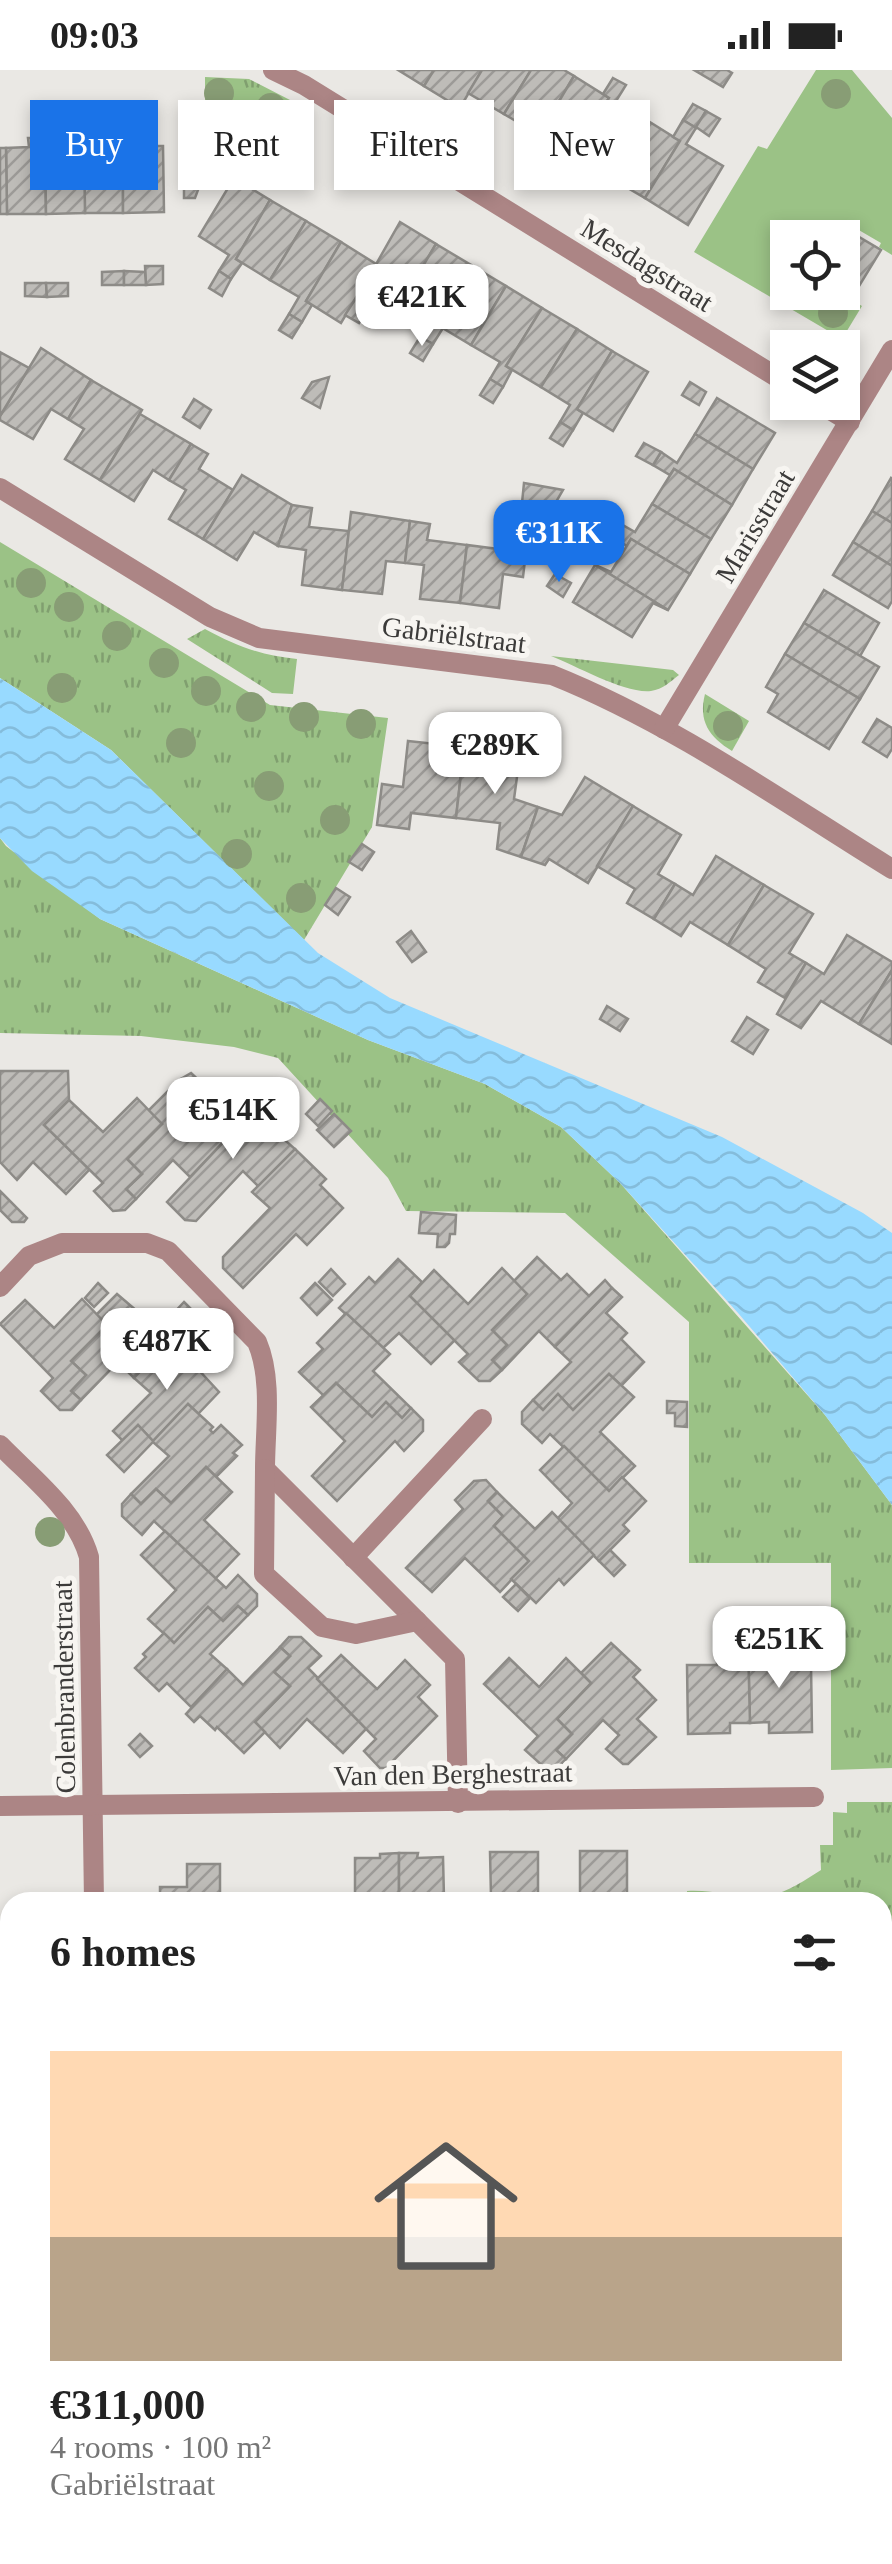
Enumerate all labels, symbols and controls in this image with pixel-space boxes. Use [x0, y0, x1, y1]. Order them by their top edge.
text: 09:03 [50, 14, 139, 56]
chip: Buy [30, 100, 158, 190]
chip: Rent [178, 100, 314, 190]
chip: Filters [334, 100, 494, 190]
chip: New [514, 100, 650, 190]
street label: Mesdagstraat [575, 212, 719, 318]
map controls [770, 220, 860, 420]
button: locate [770, 220, 860, 310]
pin: €421K [352, 264, 492, 349]
text: €421K [378, 278, 466, 314]
button: layers [770, 330, 860, 420]
street label: Marisstraat [709, 464, 801, 588]
pin: €311K [489, 500, 629, 585]
text: €311K [515, 514, 603, 550]
street label: Gabriëlstraat [380, 611, 528, 659]
pin: €289K [425, 712, 565, 797]
text: €289K [451, 726, 539, 762]
pin: €514K [163, 1077, 303, 1162]
text: €514K [189, 1091, 277, 1127]
pin: €487K [97, 1308, 237, 1393]
text: €487K [123, 1322, 211, 1358]
street label: Colenbranderstraat [47, 1580, 81, 1794]
pin: €251K [709, 1606, 849, 1691]
text: €251K [735, 1620, 823, 1656]
street label: Van den Berghestraat [333, 1756, 573, 1792]
icon: filters [787, 1925, 842, 1980]
text: 6 homes [50, 1929, 196, 1975]
icon: home [356, 2116, 536, 2296]
text: €311,000 [50, 2382, 205, 2428]
text: 4 rooms · 100 m² [50, 2429, 271, 2465]
text: Gabriëlstraat [50, 2466, 215, 2502]

